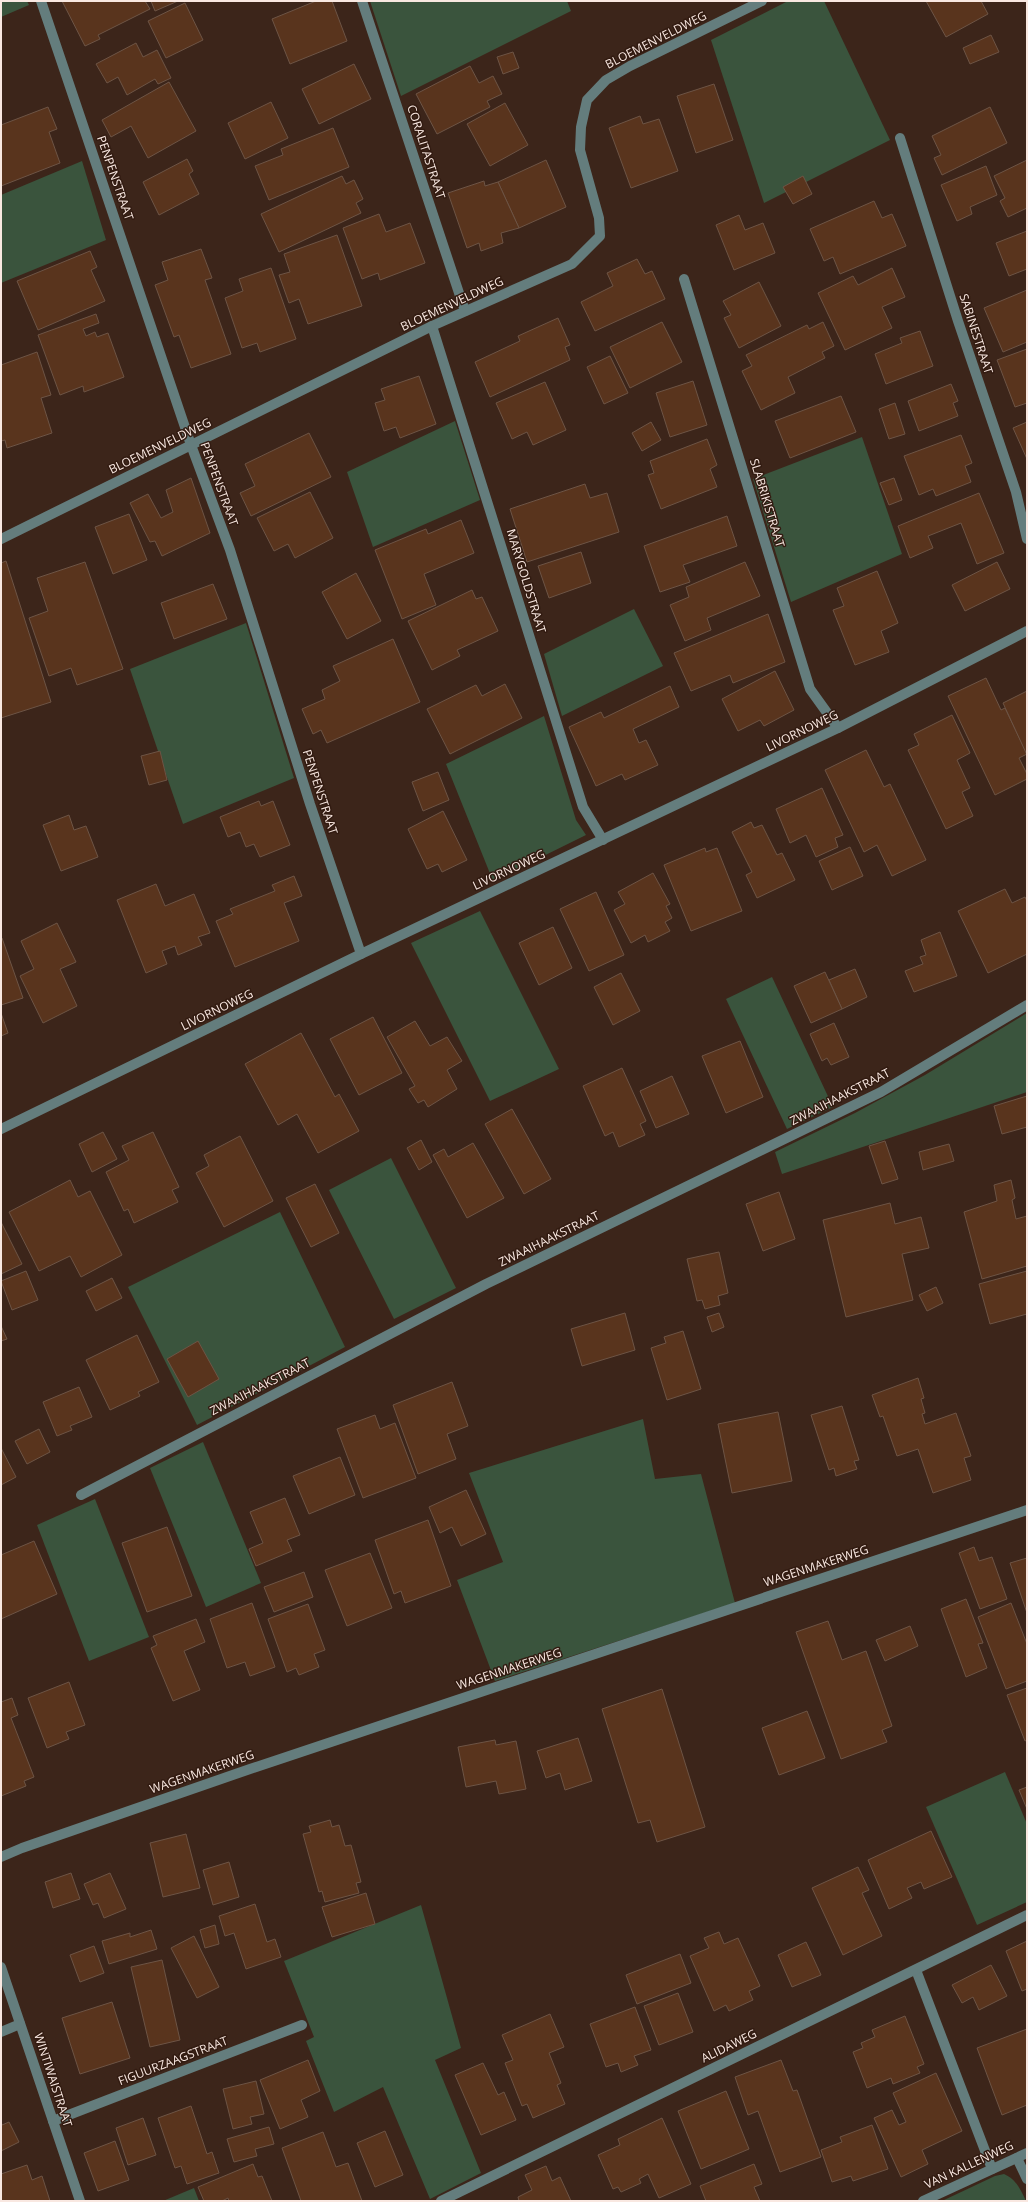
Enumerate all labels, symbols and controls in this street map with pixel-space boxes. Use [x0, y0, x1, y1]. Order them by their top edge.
street label: BLOEMENVELDWEG [602, 7, 709, 73]
street label: CORALITASTRAAT [403, 103, 450, 201]
street label: PENPENSTRAAT [93, 133, 138, 223]
street label: BLOEMENVELDWEG [398, 272, 506, 335]
street label: SABINESTRAAT [956, 292, 998, 376]
street label: BLOEMENVELDWEG [106, 413, 214, 478]
street label: PENPENSTRAAT [196, 439, 243, 529]
street label: SLABRIKISTRAAT [746, 456, 789, 550]
street label: MARYGOLDSTRAAT [503, 527, 550, 635]
street label: LIVORNOWEG [763, 706, 841, 755]
street label: PENPENSTRAAT [299, 747, 342, 837]
street label: LIVORNOWEG [470, 845, 548, 894]
street label: LIVORNOWEG [178, 985, 256, 1034]
street label: ZWAAIHAAKSTRAAT [787, 1064, 893, 1129]
street label: ZWAAIHAAKSTRAAT [496, 1207, 602, 1270]
street label: ZWAAIHAAKSTRAAT [207, 1354, 313, 1419]
street label: WAGENMAKERWEG [761, 1541, 870, 1591]
street label: WAGENMAKERWEG [454, 1644, 563, 1694]
street label: WAGENMAKERWEG [147, 1746, 256, 1797]
street label: ALIDAWEG [698, 2025, 759, 2066]
street label: WINTIWAISTRAAT [30, 2031, 77, 2129]
street label: FIGUURZAAGSTRAAT [115, 2032, 231, 2089]
street label: VAN KALLENWEG [921, 2136, 1016, 2193]

